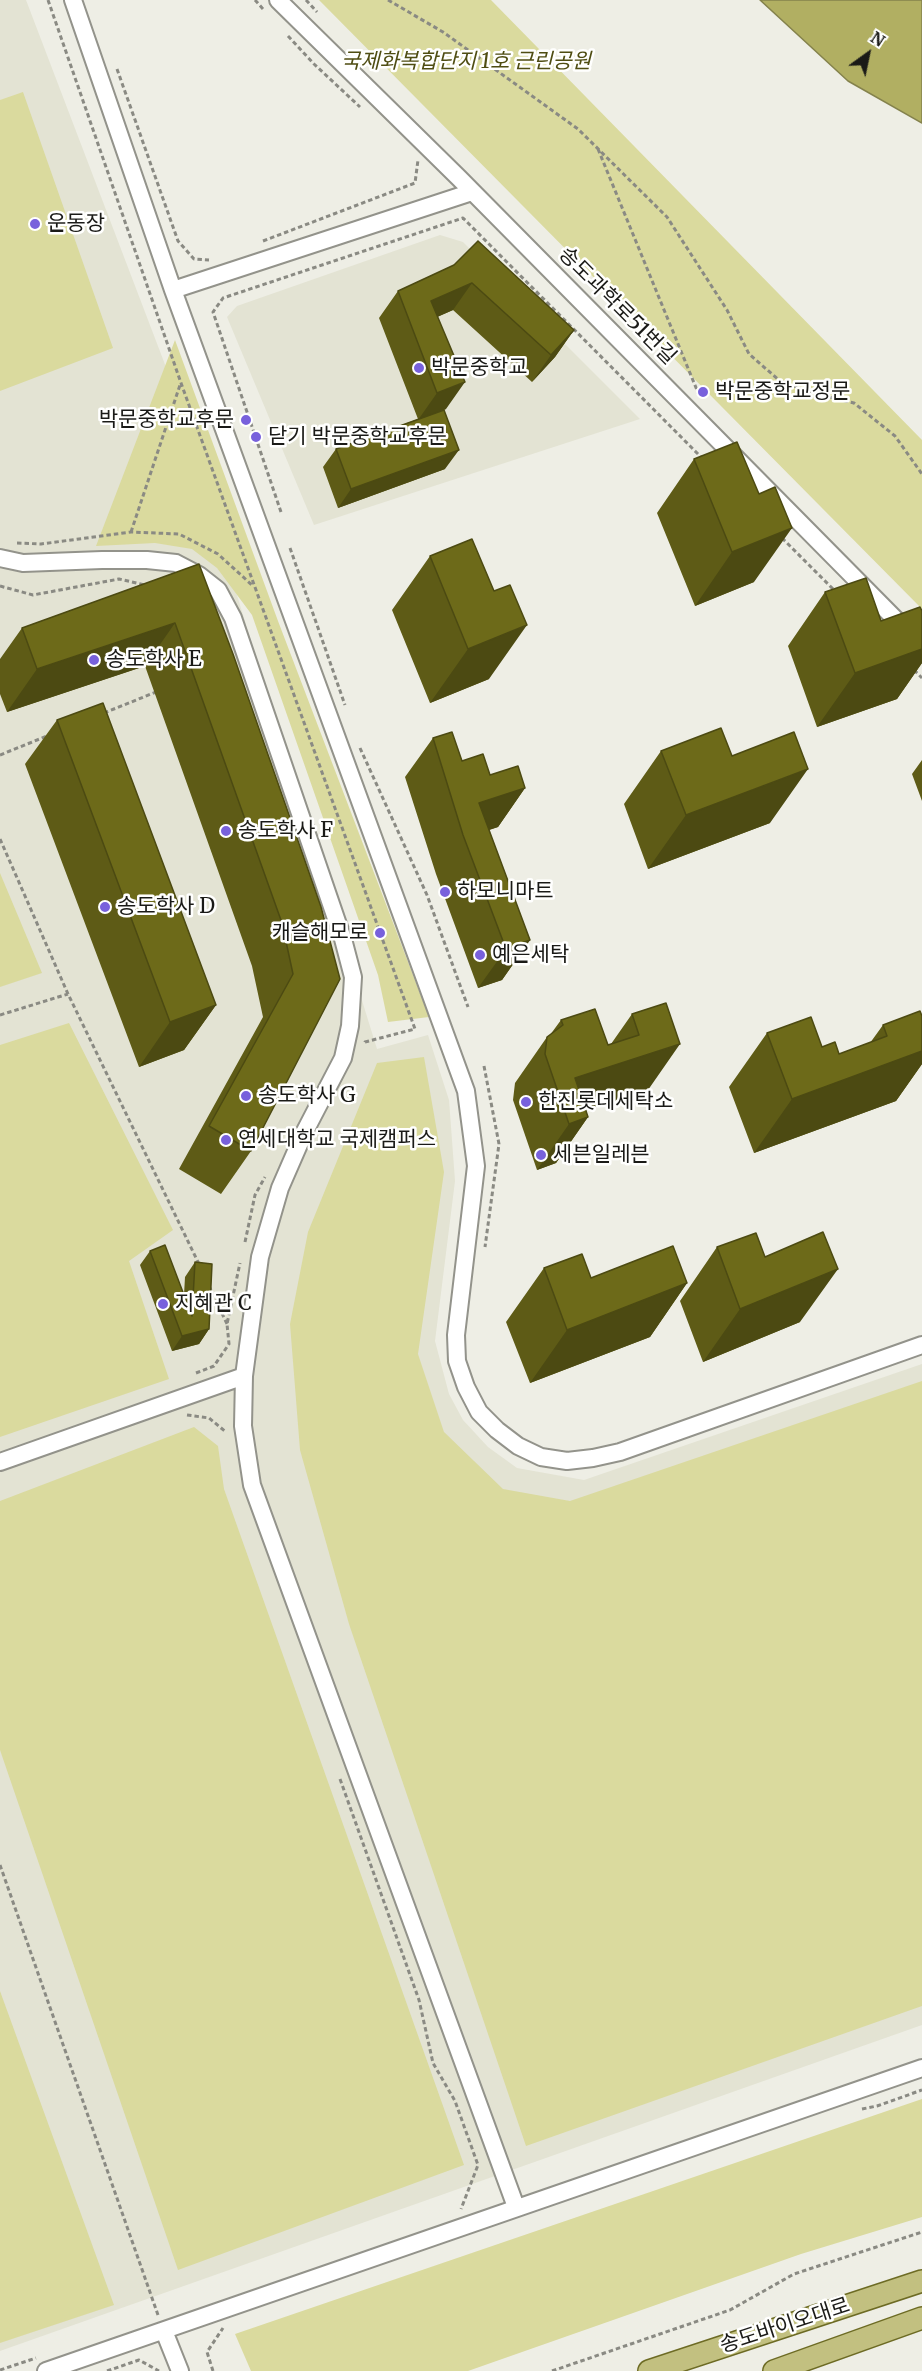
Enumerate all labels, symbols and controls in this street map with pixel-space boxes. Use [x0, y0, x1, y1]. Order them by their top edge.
north arrow [838, 24, 898, 84]
text: N [867, 27, 889, 51]
park label: 국제화복합단지 1호 근린공원 [341, 49, 591, 75]
place label: 운동장 [47, 211, 105, 237]
marker: 운동장 [28, 217, 42, 231]
street label: 송도과학로51번길 [553, 242, 681, 370]
place label: 박문중학교 [431, 355, 528, 381]
marker: 박문중학교 [412, 361, 426, 375]
place label: 박문중학교정문 [715, 379, 850, 405]
marker: 박문중학교정문 [696, 385, 710, 399]
place label: 박문중학교후문 [99, 407, 234, 433]
marker: 박문중학교후문 [239, 413, 253, 427]
place label: 닫기 박문중학교후문 [268, 424, 447, 450]
marker: 닫기 박문중학교후문 [249, 430, 263, 444]
place label: 송도학사 E [106, 647, 202, 673]
marker: 송도학사 E [87, 653, 101, 667]
place label: 송도학사 F [238, 818, 333, 844]
marker: 송도학사 F [219, 824, 233, 838]
place label: 하모니마트 [457, 879, 554, 905]
marker: 하모니마트 [438, 885, 452, 899]
place label: 송도학사 D [117, 894, 215, 920]
marker: 송도학사 D [98, 900, 112, 914]
place label: 캐슬해모로 [271, 920, 368, 946]
marker: 캐슬해모로 [373, 926, 387, 940]
place label: 예은세탁 [492, 942, 569, 968]
marker: 예은세탁 [473, 948, 487, 962]
place label: 송도학사 G [258, 1083, 355, 1109]
marker: 송도학사 G [239, 1089, 253, 1103]
place label: 한진롯데세탁소 [538, 1089, 673, 1115]
marker: 한진롯데세탁소 [519, 1095, 533, 1109]
place label: 연세대학교 국제캠퍼스 [238, 1127, 436, 1153]
marker: 연세대학교 국제캠퍼스 [219, 1133, 233, 1147]
place label: 세븐일레븐 [553, 1142, 650, 1168]
marker: 세븐일레븐 [534, 1148, 548, 1162]
place label: 지혜관 C [175, 1291, 252, 1317]
marker: 지혜관 C [156, 1297, 170, 1311]
street label: 송도바이오대로 [717, 2293, 853, 2359]

